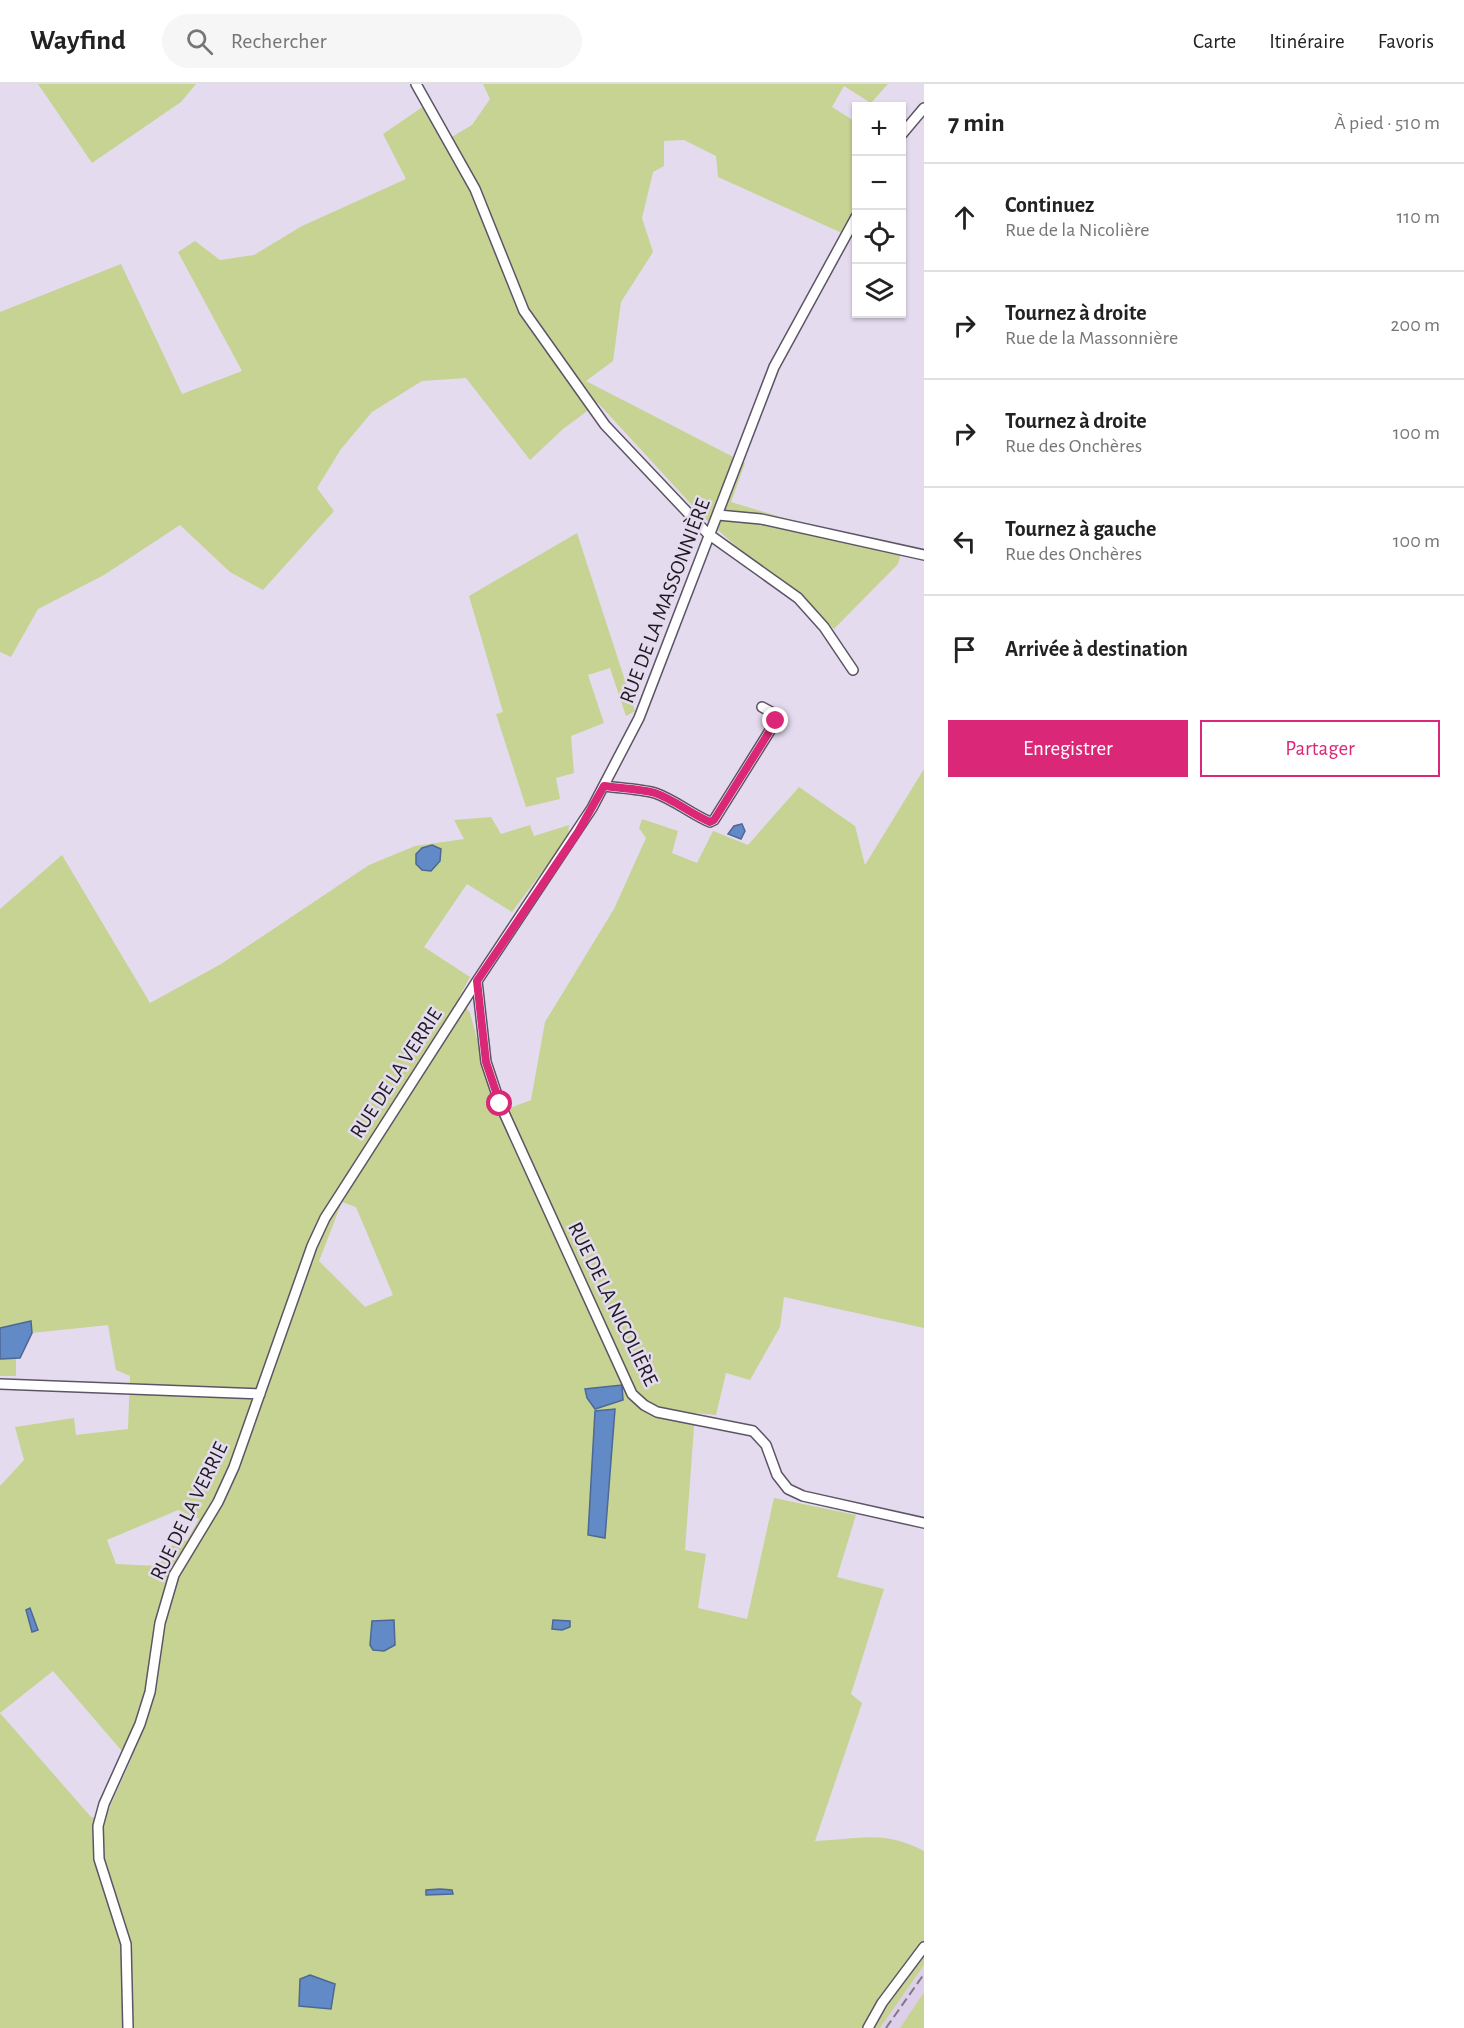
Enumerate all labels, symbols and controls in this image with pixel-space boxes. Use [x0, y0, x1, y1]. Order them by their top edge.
search box [162, 14, 582, 68]
icon: search [183, 25, 216, 58]
text: Wayfind [30, 27, 126, 55]
text: Rechercher [231, 30, 327, 52]
text: Carte [1193, 31, 1236, 52]
text: Itinéraire [1269, 31, 1345, 52]
text: Favoris [1378, 31, 1434, 52]
map controls [852, 102, 906, 318]
button: + [852, 102, 906, 156]
text: 7 min [948, 110, 1005, 136]
text: À pied · 510 m [1334, 113, 1440, 133]
button: − [852, 156, 906, 210]
text: Continuez [1005, 194, 1094, 216]
icon: ahead [948, 201, 981, 234]
text: 110 m [1396, 207, 1440, 227]
button: locate [852, 210, 906, 264]
text: Rue de la Nicolière [1005, 220, 1149, 240]
button: layers [852, 264, 906, 318]
text: Tournez à droite [1005, 302, 1147, 324]
icon: right [948, 309, 981, 342]
text: 200 m [1390, 315, 1440, 335]
text: Rue de la Massonnière [1005, 328, 1178, 348]
text: Tournez à droite [1005, 410, 1147, 432]
icon: right [948, 417, 981, 450]
text: 100 m [1393, 423, 1440, 443]
text: Rue des Onchères [1005, 436, 1142, 456]
street label: RUE DE LA MASSONNIÈRE [614, 495, 714, 706]
text: Tournez à gauche [1005, 518, 1156, 540]
icon: left [948, 525, 981, 558]
text: 100 m [1393, 531, 1440, 551]
text: Rue des Onchères [1005, 544, 1142, 564]
icon: arrive [948, 633, 981, 666]
text: Arrivée à destination [1005, 638, 1188, 660]
route end [762, 707, 788, 733]
button: Enregistrer [948, 720, 1188, 777]
button: Partager [1200, 720, 1440, 777]
street label: RUE DE LA VERRIE [346, 1004, 446, 1142]
route start [486, 1090, 512, 1116]
street label: RUE DE LA NICOLIÈRE [564, 1218, 664, 1389]
street label: RUE DE LA VERRIE [147, 1439, 231, 1583]

